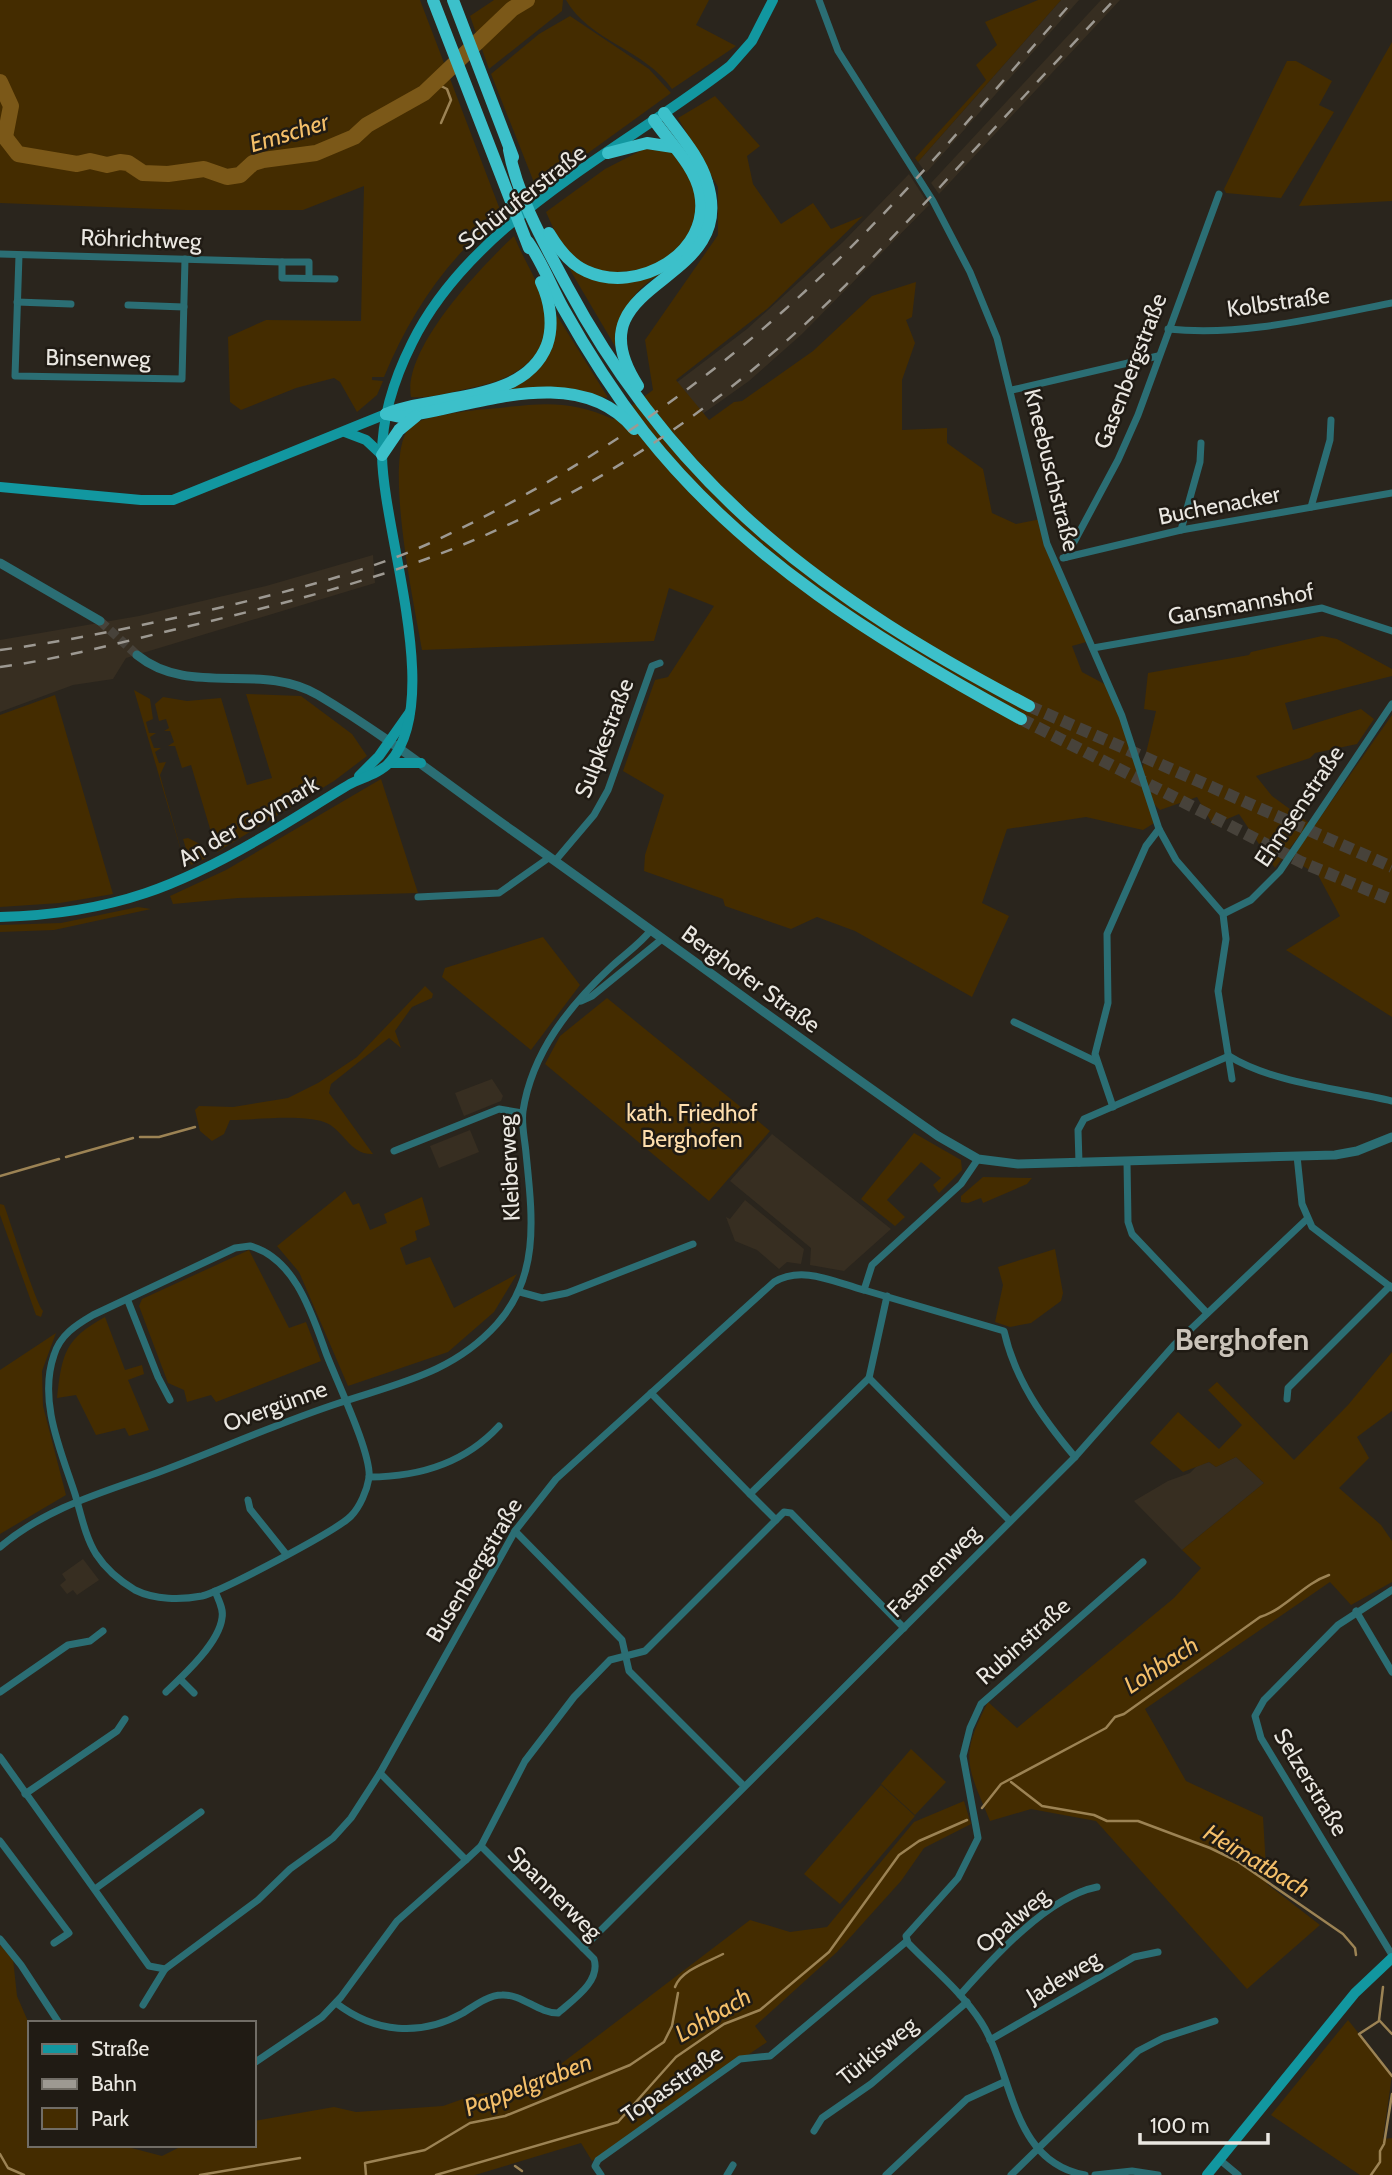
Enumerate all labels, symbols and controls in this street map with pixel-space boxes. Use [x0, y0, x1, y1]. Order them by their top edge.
water label: Emscher [246, 106, 334, 158]
street label: Schüruferstraße [453, 138, 592, 256]
street label: Röhrichtweg [80, 223, 202, 255]
street label: Kolbstraße [1225, 281, 1331, 323]
street label: Gasenbergstraße [1088, 289, 1173, 453]
street label: Binsenweg [45, 343, 151, 373]
street label: Kneebuschstraße [1018, 386, 1086, 555]
street label: Buchenacker [1156, 479, 1283, 531]
street label: Gansmannshof [1166, 577, 1317, 631]
street label: Sulpkestraße [568, 674, 640, 802]
street label: Ehmsenstraße [1248, 740, 1350, 872]
street label: An der Goymark [173, 769, 324, 872]
street label: Berghofer Straße [676, 919, 826, 1039]
park label: kath. Friedhof Berghofen [626, 1099, 758, 1153]
street label: Kleiberweg [492, 1114, 526, 1222]
district label: Berghofen [1175, 1321, 1309, 1358]
street label: Overgünne [219, 1374, 331, 1438]
street label: Busenbergstraße [420, 1493, 528, 1647]
street label: Fasanenweg [881, 1518, 986, 1623]
street label: Rubinstraße [970, 1591, 1076, 1690]
water label: Lohbach [1118, 1630, 1203, 1699]
street label: Selzerstraße [1268, 1723, 1354, 1841]
water label: Heimatbach [1199, 1817, 1316, 1904]
street label: Spannerweg [502, 1840, 608, 1946]
street label: Opalweg [970, 1881, 1055, 1959]
street label: Jadeweg [1020, 1944, 1105, 2010]
water label: Lohbach [670, 1981, 756, 2048]
street label: Türkisweg [832, 2010, 923, 2091]
legend [28, 2021, 256, 2147]
text: Straße [91, 2036, 150, 2061]
street label: Topasstraße [616, 2039, 728, 2129]
water label: Pappelgraben [460, 2047, 596, 2122]
text: Bahn [91, 2071, 137, 2096]
scale bar [1140, 2102, 1268, 2146]
text: Park [91, 2106, 129, 2131]
text: 100 m [1150, 2113, 1209, 2138]

